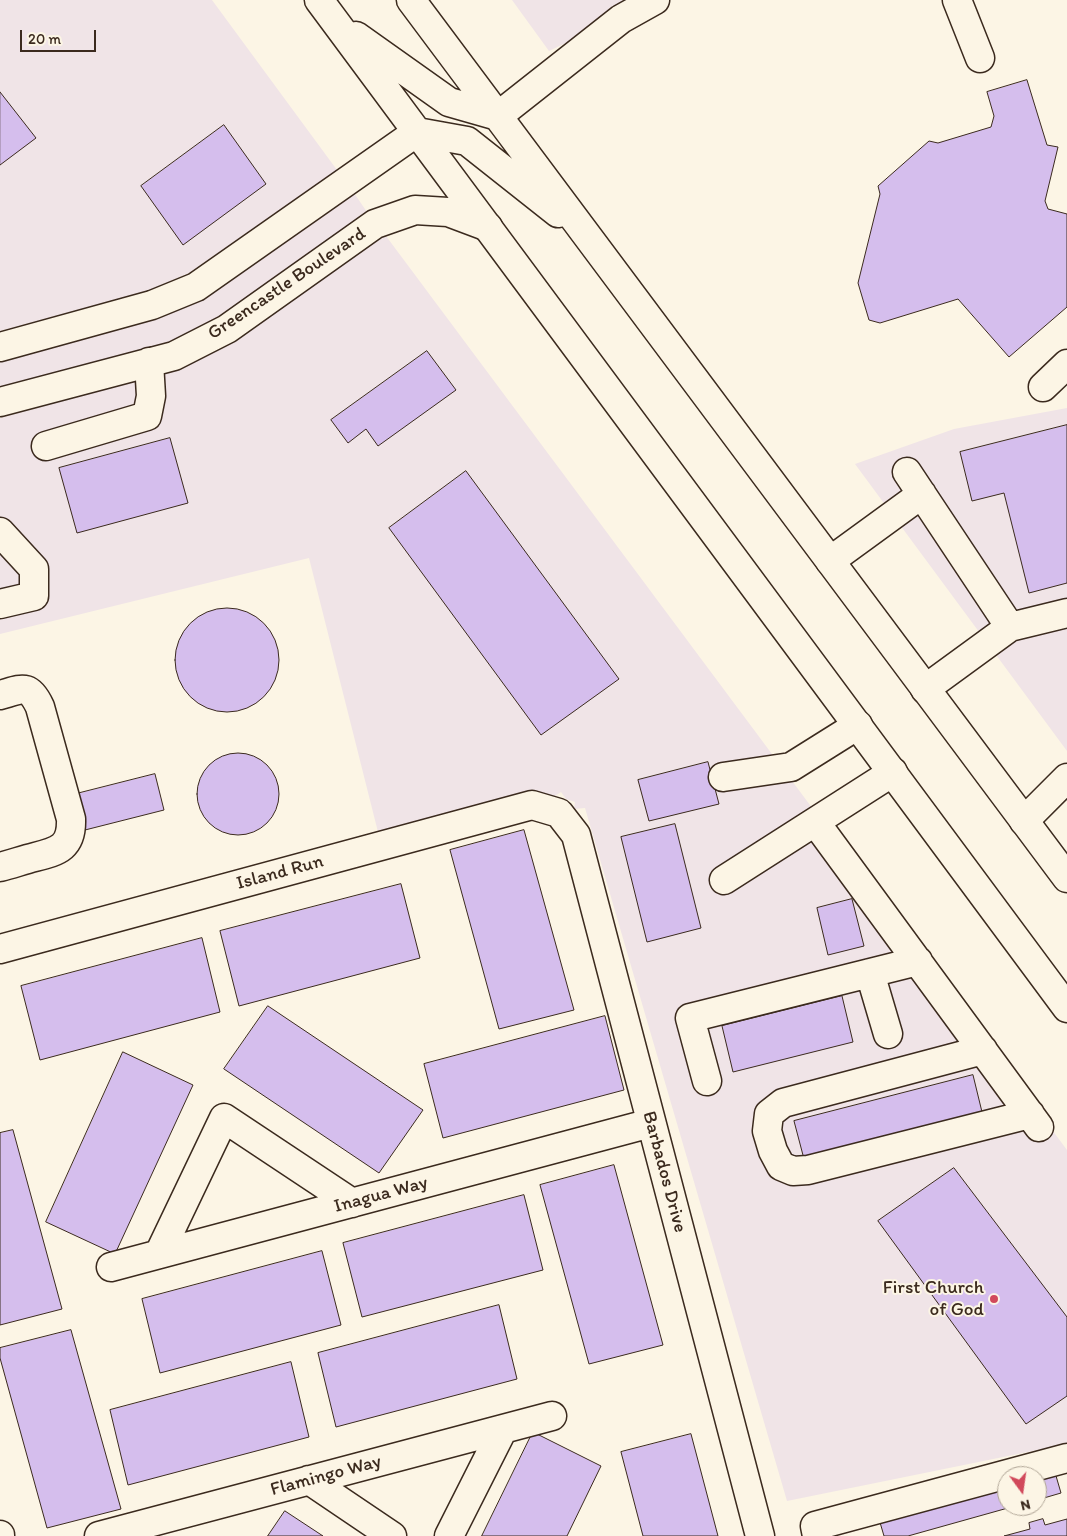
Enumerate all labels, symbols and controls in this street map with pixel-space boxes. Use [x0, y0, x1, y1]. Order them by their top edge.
scale bar [22, 20, 99, 52]
text: 20 m [28, 30, 61, 48]
street label: Greencastle Boulevard [204, 223, 370, 345]
street label: Island Run [234, 850, 326, 896]
street label: Barbados Drive [637, 1109, 691, 1235]
street label: Inagua Way [332, 1172, 430, 1218]
place label: First Church of God [883, 1277, 984, 1321]
marker: First Church of God [988, 1293, 1000, 1305]
street label: Flamingo Way [268, 1450, 384, 1502]
north arrow [997, 1466, 1047, 1516]
text: N [1019, 1496, 1032, 1514]

